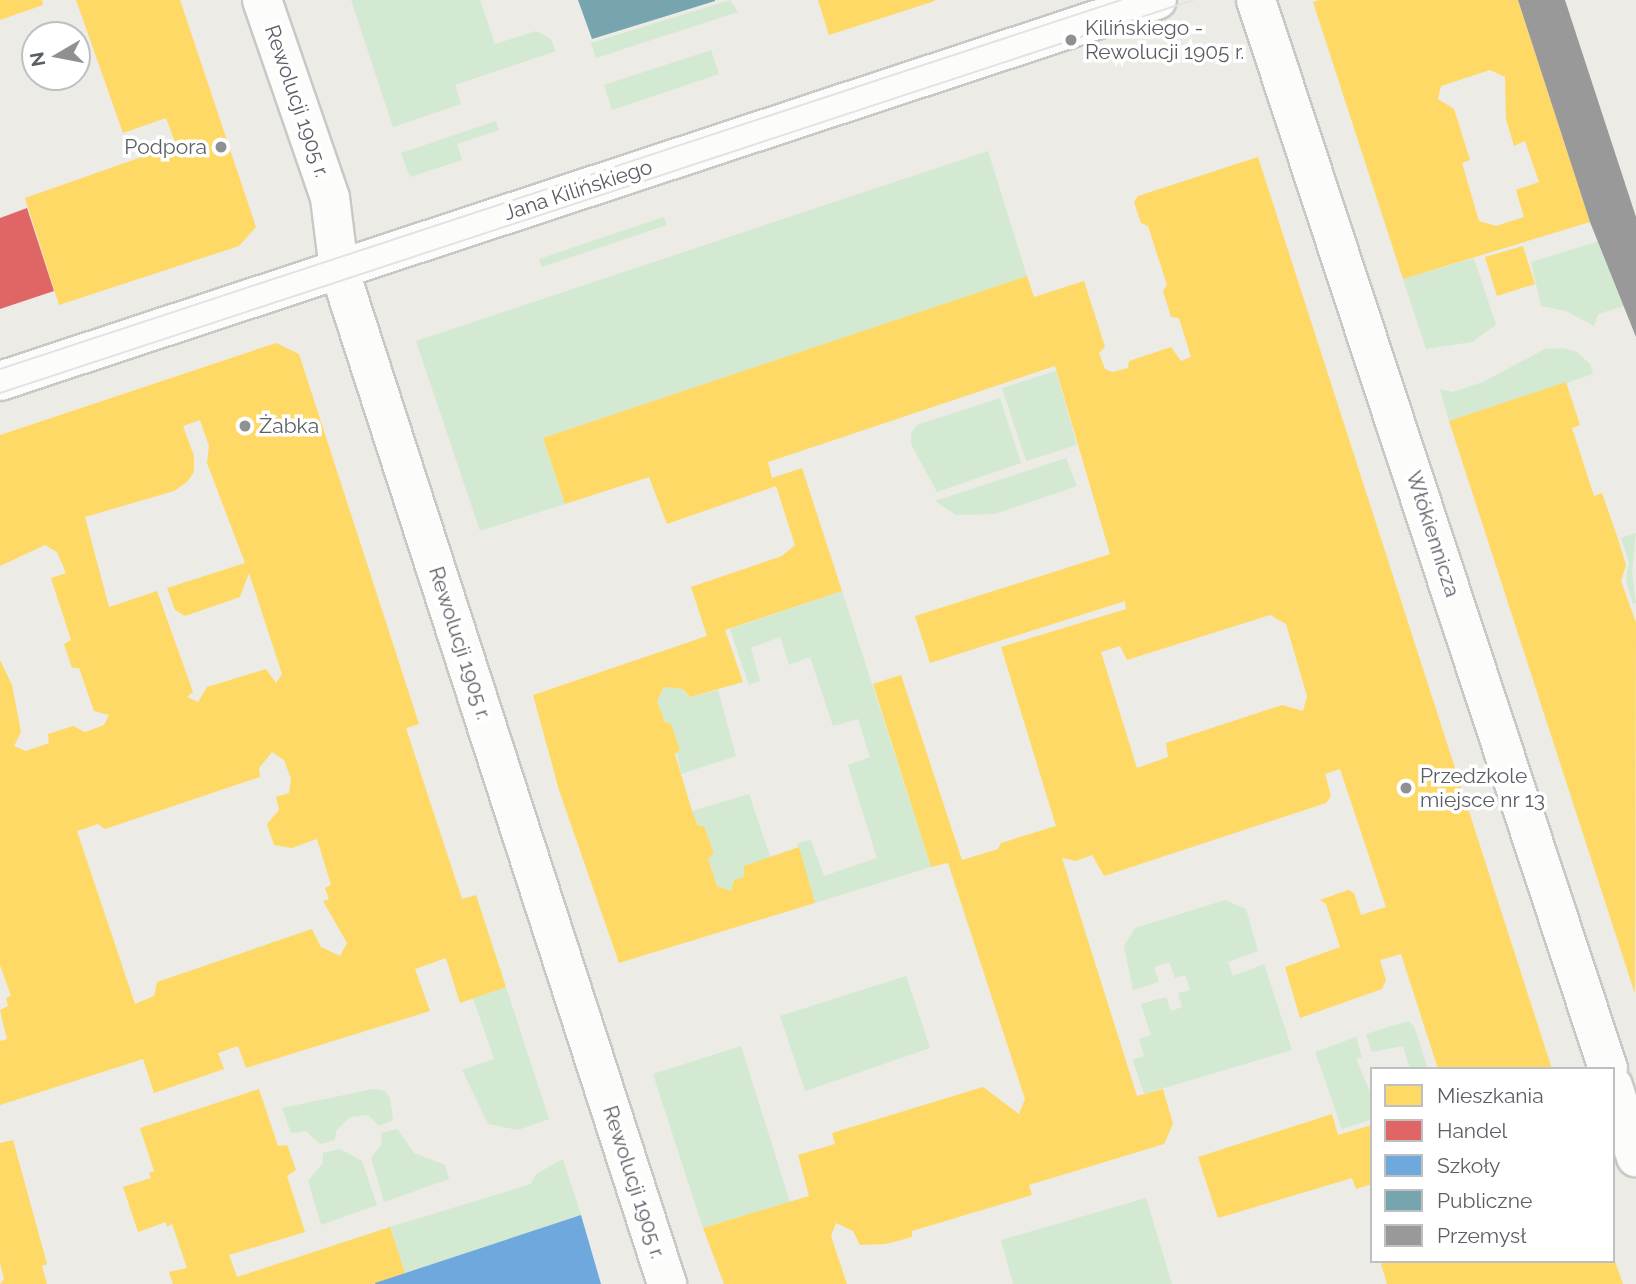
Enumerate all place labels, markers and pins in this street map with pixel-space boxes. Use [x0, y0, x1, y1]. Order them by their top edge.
place label: Kilińskiego - Rewolucji 1905 r. [1085, 15, 1244, 65]
marker: Kilińskiego - Rewolucji 1905 r. [1063, 32, 1079, 48]
place label: Podpora [124, 134, 207, 160]
marker: Podpora [213, 139, 229, 155]
place label: Żabka [259, 413, 319, 439]
marker: Żabka [237, 418, 253, 434]
place label: Przedzkole miejsce nr 13 [1420, 763, 1545, 813]
marker: Przedzkole miejsce nr 13 [1398, 780, 1414, 796]

